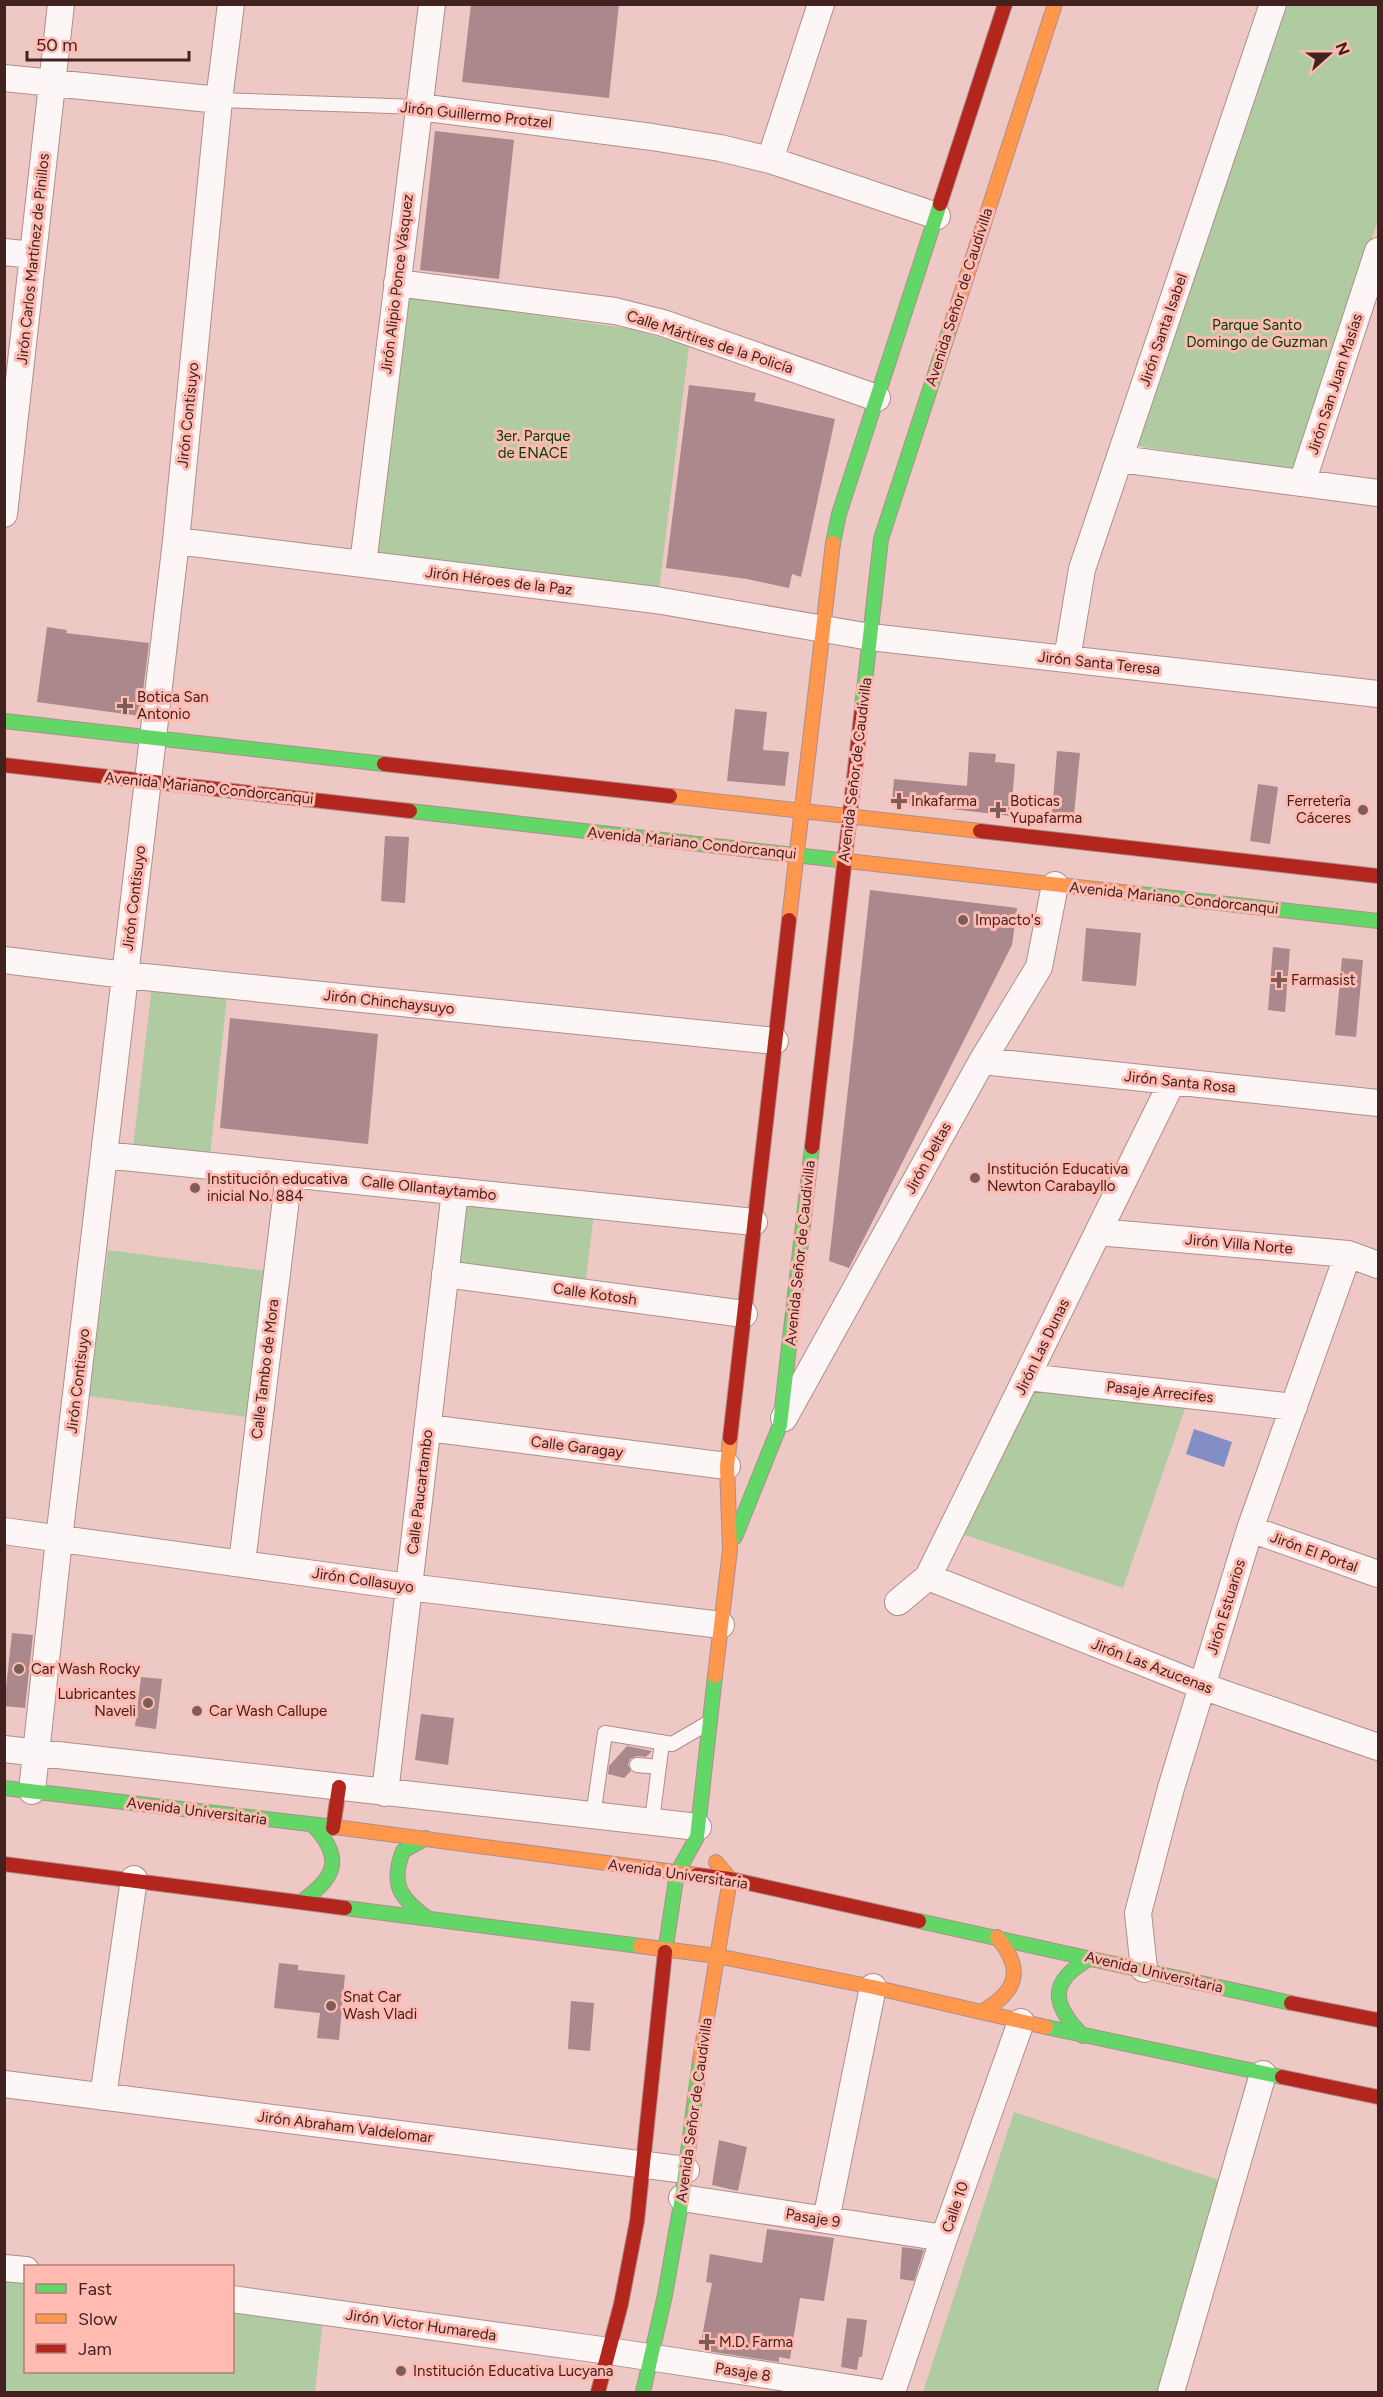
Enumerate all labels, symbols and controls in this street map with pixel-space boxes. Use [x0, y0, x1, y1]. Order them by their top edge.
scale bar [27, 24, 189, 62]
north arrow [1299, 24, 1359, 84]
text: 50 m [36, 34, 78, 56]
text: N [1331, 40, 1354, 58]
street label: Jirón Guillermo Protzel [399, 98, 553, 132]
street label: Jirón Carlos Martínez de Pinillos [13, 152, 53, 366]
street label: Jirón Alipio Ponce Vásquez [377, 193, 417, 375]
street label: Avenida Señor de Caudivilla [922, 206, 996, 388]
street label: Jirón Santa Isabel [1135, 271, 1191, 389]
street label: Calle Mártires de la Policía [624, 307, 796, 377]
street label: Jirón San Juan Masías [1304, 311, 1366, 457]
park label: Parque Santo Domingo de Guzman [1186, 316, 1328, 351]
street label: Jirón Contisuyo [174, 361, 203, 469]
park label: 3er. Parque de ENACE [496, 427, 570, 462]
street label: Jirón Héroes de la Paz [424, 563, 574, 599]
street label: Jirón Santa Teresa [1037, 648, 1161, 678]
street label: Avenida Señor de Caudivilla [835, 676, 875, 864]
place label: Botica San Antonio [137, 688, 209, 723]
marker: Botica San Antonio [118, 699, 132, 713]
street label: Avenida Mariano Condorcanqui [104, 768, 314, 808]
place label: Inkafarma [911, 792, 977, 810]
place label: Boticas Yupafarma [1010, 792, 1082, 827]
place label: Ferreterîa Cáceres [1286, 792, 1351, 827]
marker: Inkafarma [892, 794, 906, 808]
marker: Boticas Yupafarma [991, 803, 1005, 817]
marker: Ferreterîa Cáceres [1356, 803, 1370, 817]
street label: Avenida Mariano Condorcanqui [587, 823, 797, 863]
street label: Jirón Contisuyo [119, 844, 149, 952]
street label: Avenida Mariano Condorcanqui [1069, 878, 1279, 918]
place label: Impacto's [975, 911, 1041, 929]
marker: Impacto's [956, 913, 970, 927]
place label: Farmasist [1291, 971, 1356, 989]
marker: Farmasist [1272, 973, 1286, 987]
street label: Jirón Chinchaysuyo [323, 986, 456, 1018]
street label: Jirón Santa Rosa [1123, 1067, 1237, 1097]
street label: Jirón Deltas [901, 1119, 955, 1197]
street label: Avenida Señor de Caudivilla [781, 1159, 819, 1347]
place label: Institución Educativa Newton Carabayllo [987, 1160, 1128, 1195]
place label: Institución educativa inicial No. 884 [207, 1170, 348, 1205]
marker: Institución Educativa Newton Carabayllo [968, 1171, 982, 1185]
street label: Calle Ollantaytambo [361, 1172, 498, 1204]
marker: Institución educativa inicial No. 884 [188, 1181, 202, 1195]
street label: Jirón Villa Norte [1184, 1230, 1294, 1258]
street label: Calle Kotosh [552, 1279, 638, 1309]
street label: Jirón Las Dunas [1011, 1296, 1073, 1398]
street label: Calle Tambo de Mora [247, 1298, 283, 1440]
street label: Jirón Contisuyo [63, 1327, 93, 1435]
street label: Pasaje Arrecifes [1106, 1377, 1214, 1407]
street label: Calle Paucartambo [403, 1428, 437, 1556]
street label: Calle Garagay [530, 1432, 624, 1462]
street label: Jirón El Portal [1268, 1528, 1360, 1576]
street label: Jirón Estuarios [1203, 1557, 1249, 1657]
street label: Jirón Collasuyo [311, 1564, 415, 1596]
street label: Jirón Las Azucenas [1089, 1635, 1215, 1697]
place label: Car Wash Rocky [31, 1660, 140, 1678]
marker: Car Wash Rocky [12, 1662, 26, 1676]
place label: Lubricantes Naveli [58, 1685, 136, 1720]
marker: Lubricantes Naveli [141, 1696, 155, 1710]
place label: Car Wash Callupe [209, 1702, 327, 1720]
marker: Car Wash Callupe [190, 1704, 204, 1718]
street label: Avenida Universitaria [126, 1793, 268, 1829]
street label: Avenida Universitaria [607, 1855, 749, 1893]
street label: Avenida Universitaria [1083, 1947, 1225, 1997]
place label: Snat Car Wash Vladi [343, 1988, 417, 2023]
marker: Snat Car Wash Vladi [324, 1999, 338, 2013]
street label: Avenida Señor de Caudivilla [672, 2016, 716, 2204]
street label: Jirón Abraham Valdelomar [256, 2107, 434, 2147]
street label: Calle 10 [938, 2179, 972, 2235]
street label: Pasaje 9 [784, 2205, 842, 2231]
legend [24, 2265, 234, 2373]
text: Fast [78, 2278, 112, 2300]
street label: Jirón Victor Humareda [345, 2306, 497, 2344]
text: Slow [78, 2308, 117, 2330]
place label: M.D. Farma [719, 2333, 793, 2351]
marker: M.D. Farma [700, 2335, 714, 2349]
text: Jam [78, 2338, 112, 2360]
street label: Pasaje 8 [714, 2359, 772, 2385]
place label: Institución Educativa Lucyana [413, 2362, 613, 2380]
marker: Institución Educativa Lucyana [394, 2364, 408, 2378]

